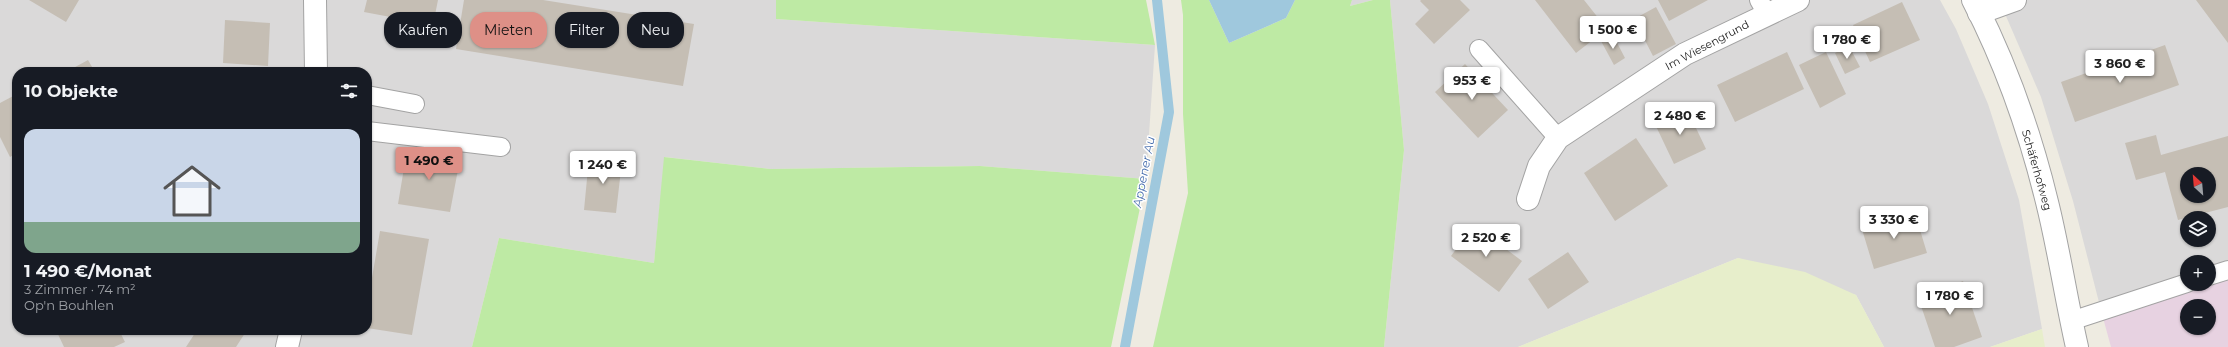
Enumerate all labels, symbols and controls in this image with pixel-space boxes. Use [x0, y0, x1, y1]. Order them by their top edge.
chip: Kaufen [384, 12, 462, 48]
chip: Mieten [470, 12, 547, 48]
chip: Filter [555, 12, 619, 48]
chip: Neu [627, 12, 684, 48]
pin: 1 500 € [1576, 16, 1650, 50]
street label: Im Wiesengrund [1663, 17, 1751, 73]
text: 1 500 € [1589, 21, 1637, 37]
pin: 1 780 € [1810, 26, 1884, 60]
text: 1 780 € [1823, 31, 1871, 47]
pin: 3 860 € [2083, 50, 2157, 84]
text: 3 860 € [2094, 55, 2146, 71]
pin: 953 € [1444, 67, 1500, 101]
text: 953 € [1453, 72, 1491, 88]
icon: filters [338, 80, 360, 102]
text: 10 Objekte [24, 81, 118, 101]
pin: 2 480 € [1643, 102, 1717, 136]
text: 2 480 € [1654, 107, 1706, 123]
street label: Schäferhofweg [2019, 128, 2055, 212]
water label: Appener Au [1129, 135, 1158, 210]
pin: 1 490 € [392, 147, 466, 181]
pin: 1 240 € [566, 151, 640, 185]
text: 1 490 € [404, 152, 454, 168]
icon: home [156, 155, 228, 227]
text: 1 240 € [579, 156, 627, 172]
north arrow [2180, 167, 2216, 203]
map controls [2180, 167, 2216, 335]
pin: 3 330 € [1857, 206, 1931, 240]
text: 3 330 € [1869, 211, 1919, 227]
button: layers [2180, 211, 2216, 247]
pin: 2 520 € [1449, 224, 1523, 258]
text: 2 520 € [1461, 229, 1511, 245]
button: + [2180, 255, 2216, 291]
text: 1 490 €/Monat [24, 261, 152, 281]
text: 3 Zimmer · 74 m² [24, 281, 136, 297]
pin: 1 780 € [1913, 282, 1987, 316]
text: 1 780 € [1926, 287, 1974, 303]
text: Op'n Bouhlen [24, 297, 114, 313]
button: − [2180, 299, 2216, 335]

